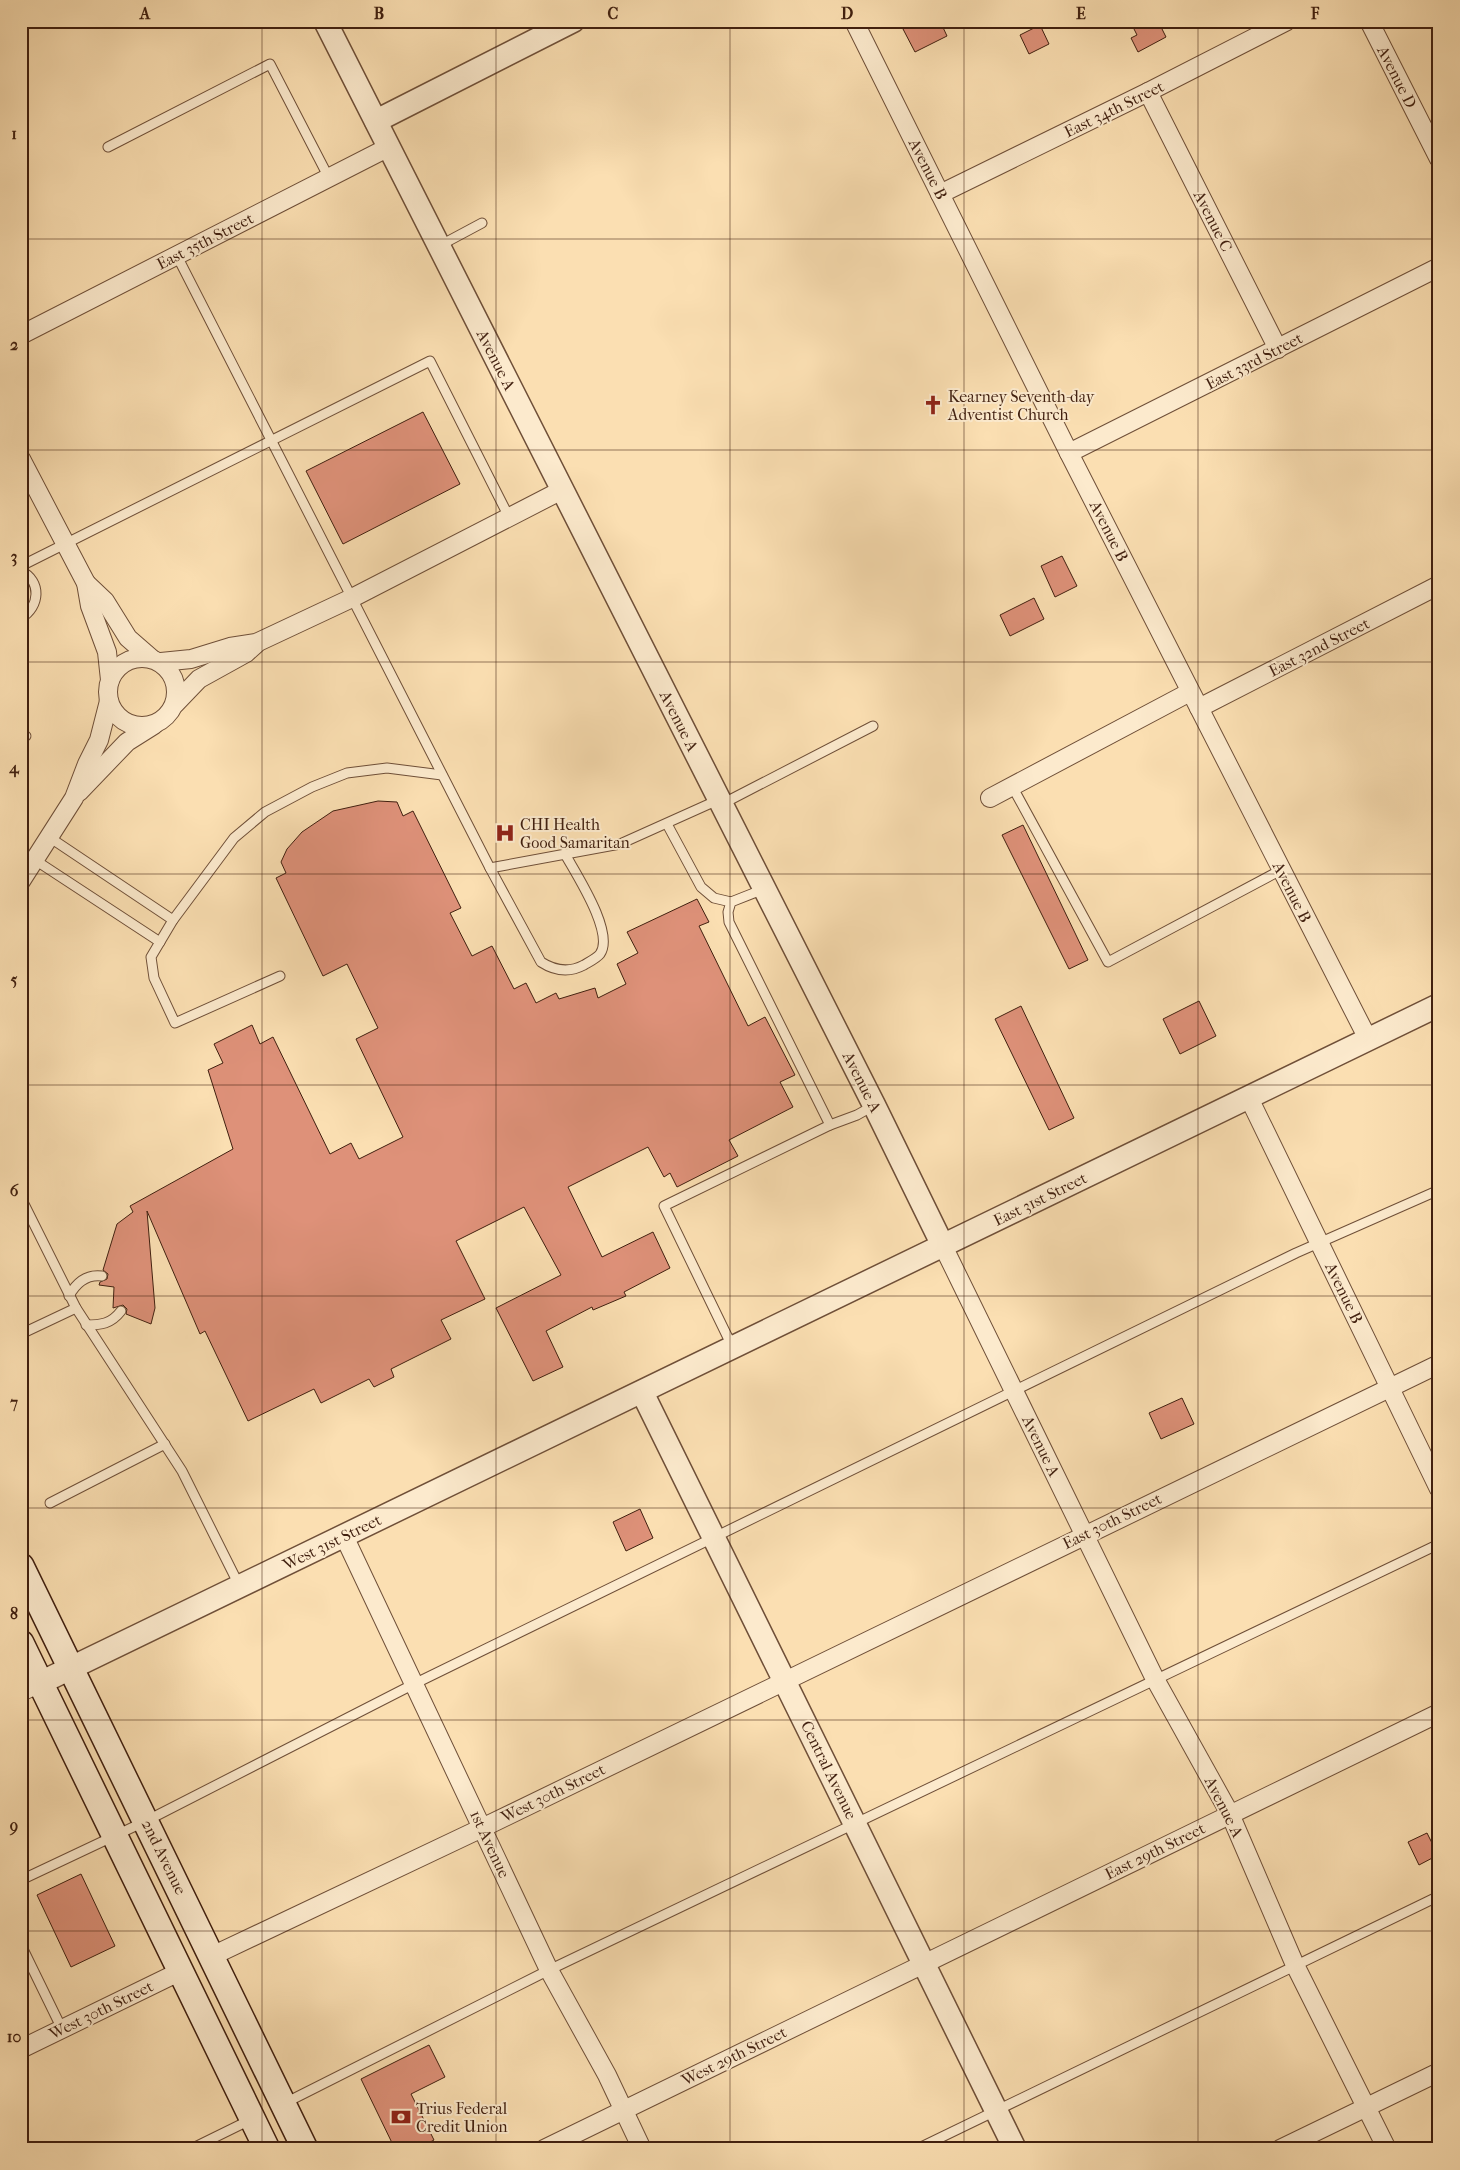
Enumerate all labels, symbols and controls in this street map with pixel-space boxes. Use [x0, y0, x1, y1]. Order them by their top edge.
text: A [139, 4, 151, 23]
text: B [374, 4, 384, 23]
text: C [608, 4, 619, 23]
text: D [841, 4, 853, 23]
text: E [1076, 4, 1086, 23]
text: F [1310, 4, 1320, 23]
street label: Avenue D [1373, 42, 1421, 111]
street label: East 34th Street [1061, 77, 1167, 141]
text: 1 [11, 124, 17, 143]
street label: Avenue B [904, 135, 951, 202]
street label: Avenue C [1189, 186, 1236, 255]
street label: East 35th Street [153, 208, 257, 274]
street label: Avenue A [472, 326, 520, 394]
street label: East 33rd Street [1202, 328, 1306, 394]
text: 2 [10, 335, 18, 354]
place label: Kearney Seventh-day Adventist Church [947, 387, 1095, 424]
church icon: Kearney Seventh-day Adventist Church [922, 394, 944, 416]
street label: Avenue B [1085, 497, 1132, 564]
text: 3 [11, 547, 17, 567]
street label: East 32nd Street [1265, 613, 1373, 681]
street label: Avenue A [655, 687, 703, 755]
text: 4 [8, 758, 20, 778]
place label: CHI Health Good Samaritan [520, 815, 631, 852]
hospital icon: CHI Health Good Samaritan [494, 822, 516, 844]
street label: Avenue B [1268, 858, 1315, 925]
text: 5 [11, 970, 18, 989]
street label: Avenue A [838, 1048, 886, 1116]
street label: East 31st Street [990, 1168, 1090, 1230]
text: 6 [10, 1181, 19, 1200]
street label: Avenue B [1321, 1259, 1367, 1327]
text: 7 [9, 1393, 18, 1412]
street label: Avenue A [1018, 1412, 1064, 1480]
street label: East 30th Street [1059, 1489, 1165, 1553]
street label: West 31st Street [279, 1510, 385, 1574]
text: 8 [10, 1604, 18, 1623]
street label: Central Avenue [797, 1718, 861, 1822]
street label: West 30th Street [497, 1759, 608, 1827]
street label: Avenue A [1200, 1773, 1248, 1841]
street label: 1st Avenue [466, 1807, 514, 1881]
text: 9 [9, 1816, 18, 1836]
street label: 2nd Avenue [138, 1816, 190, 1898]
street label: East 29th Street [1102, 1818, 1208, 1883]
street label: West 30th Street [45, 1976, 156, 2044]
street label: West 29th Street [677, 2022, 790, 2090]
text: 10 [7, 2027, 21, 2046]
place label: Trius Federal Credit Union [416, 2099, 508, 2136]
bank icon: Trius Federal Credit Union [390, 2106, 412, 2128]

